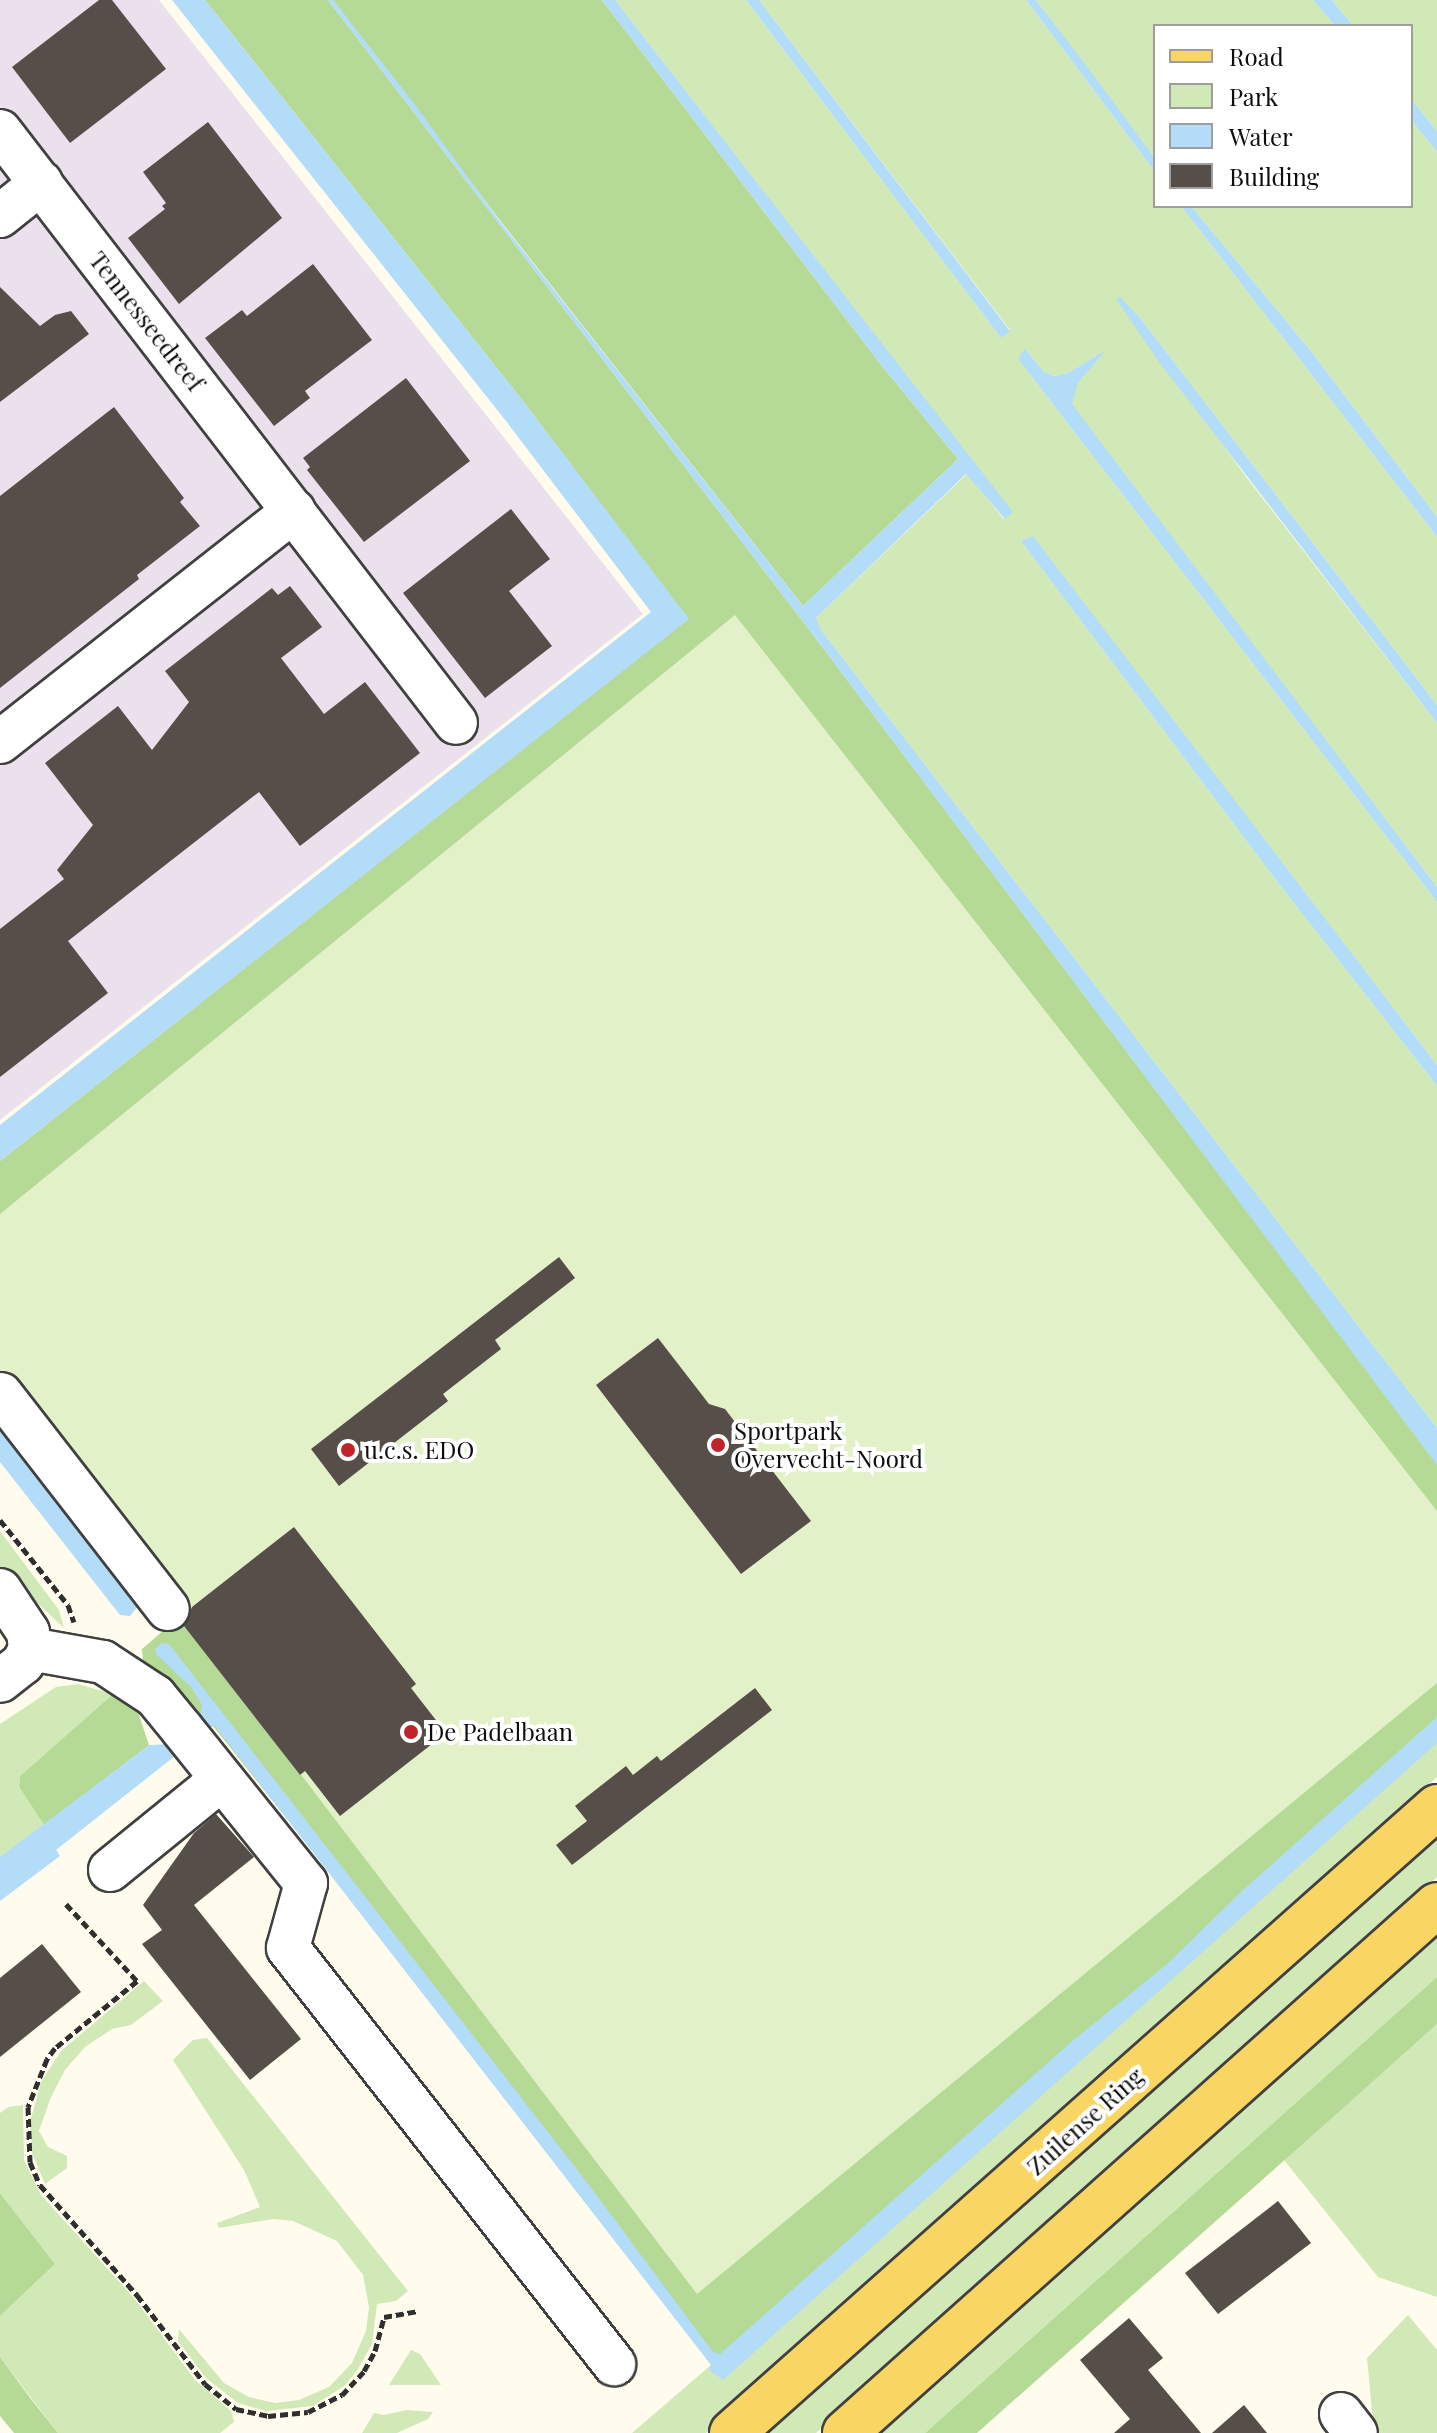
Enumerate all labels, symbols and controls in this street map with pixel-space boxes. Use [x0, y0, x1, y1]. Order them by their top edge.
legend [1153, 24, 1413, 208]
text: Road [1229, 40, 1284, 72]
text: Park [1229, 80, 1278, 112]
text: Water [1229, 120, 1293, 152]
text: Building [1229, 160, 1319, 192]
street label: Tennesseedreef [84, 246, 210, 396]
place label: Sportpark Overvecht-Noord [734, 1417, 923, 1473]
place label: u.c.s. EDO [364, 1436, 474, 1464]
marker: Sportpark Overvecht-Noord [709, 1436, 727, 1454]
marker: u.c.s. EDO [339, 1441, 357, 1459]
place label: De Padelbaan [427, 1718, 573, 1746]
marker: De Padelbaan [402, 1723, 420, 1741]
street label: Zuilense Ring [1021, 2061, 1149, 2181]

